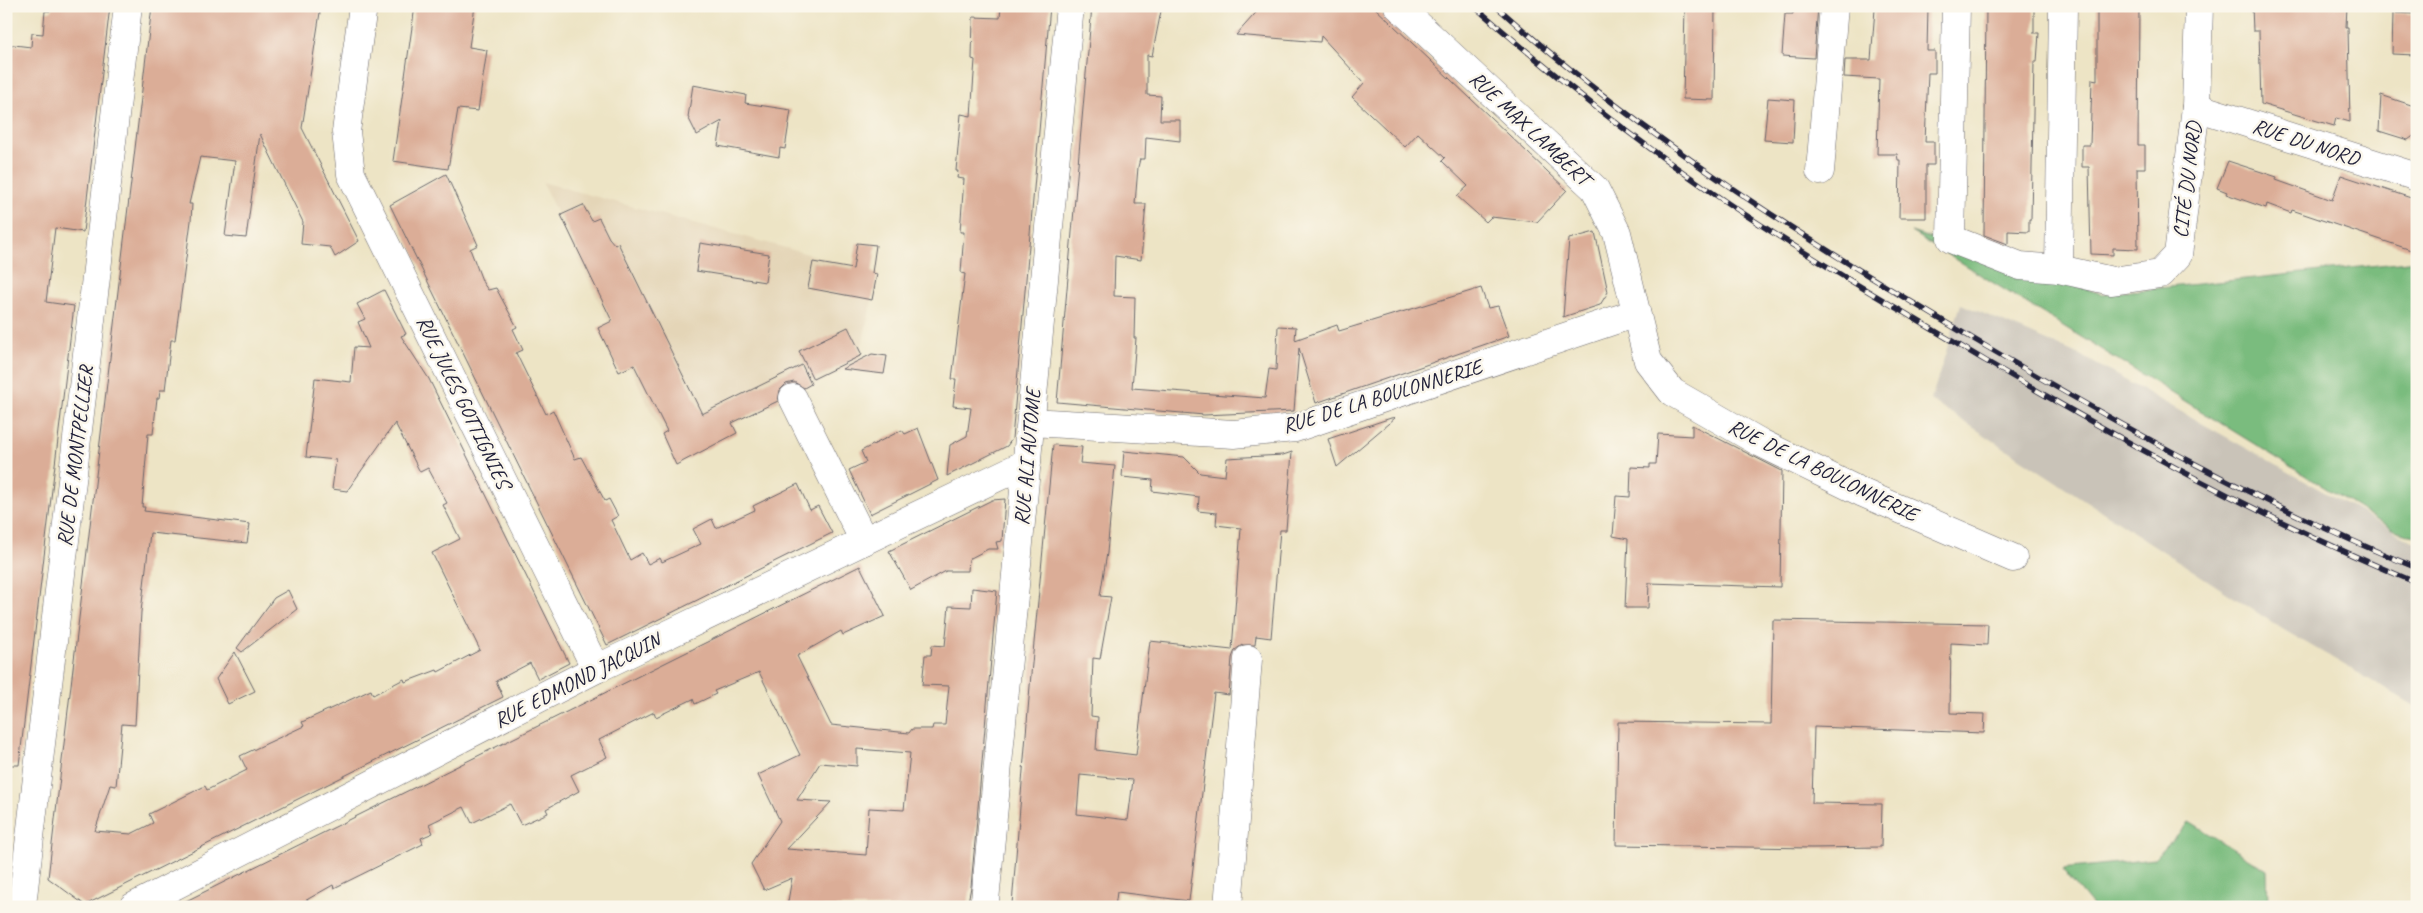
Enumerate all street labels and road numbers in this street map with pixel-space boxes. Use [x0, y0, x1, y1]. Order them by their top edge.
street label: RUE MAX LAMBERT [1464, 65, 1600, 194]
street label: RUE DU NORD [2249, 113, 2364, 172]
street label: CITÉ DU NORD [2167, 119, 2207, 239]
street label: RUE JULES GOTTIGNIES [411, 312, 519, 496]
street label: RUE DE LA BOULONNERIE [1279, 352, 1488, 439]
street label: RUE DE MONTPELLIER [51, 363, 99, 548]
street label: RUE ALI AUTOME [1008, 385, 1046, 526]
street label: RUE DE LA BOULONNERIE [1724, 413, 1924, 528]
street label: RUE EDMOND JACQUIN [489, 625, 667, 733]

